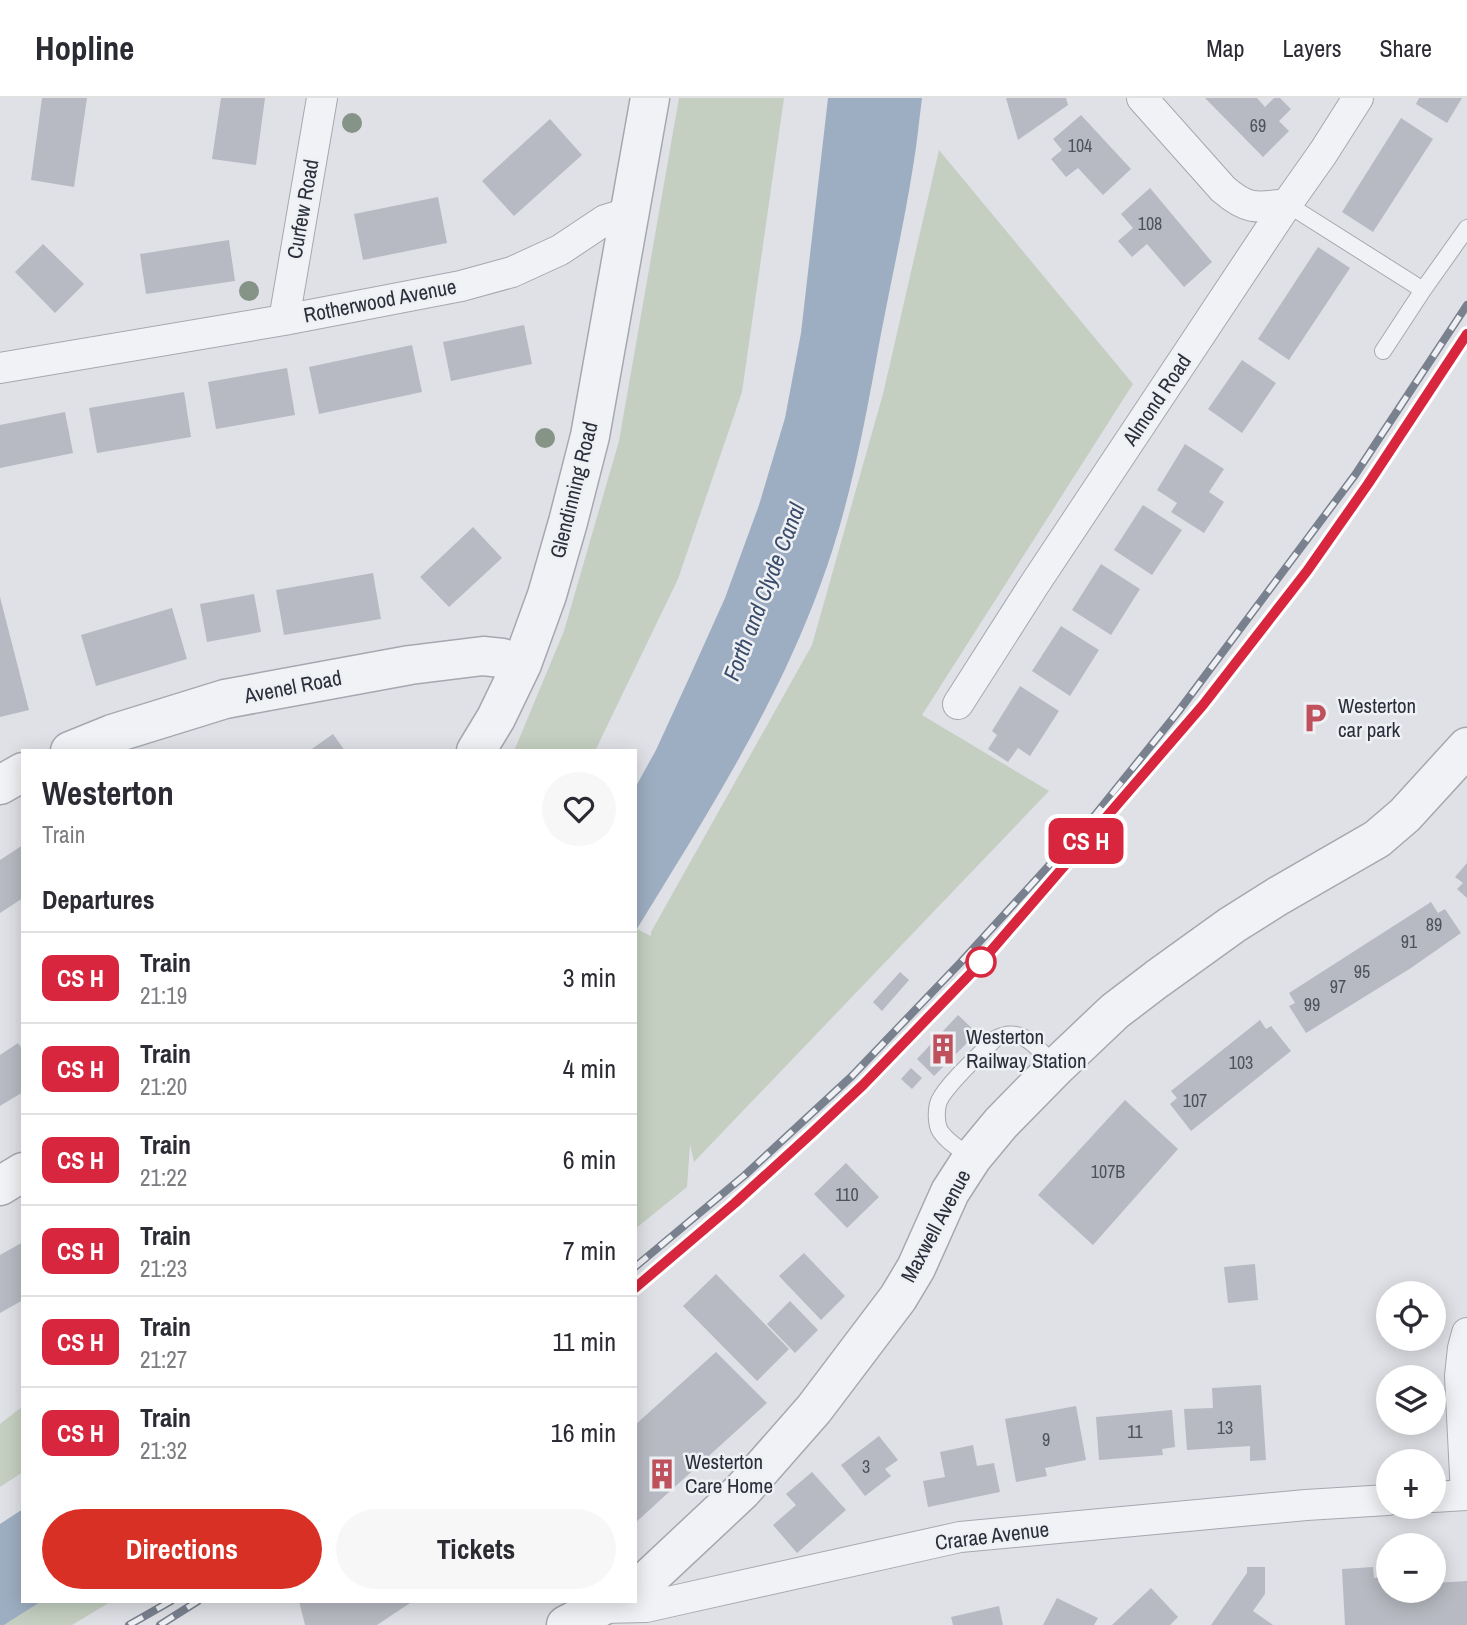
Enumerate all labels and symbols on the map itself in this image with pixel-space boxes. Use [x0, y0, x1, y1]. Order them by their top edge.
house number: 69 [1250, 113, 1266, 138]
house number: 104 [1068, 133, 1092, 158]
street label: Curfew Road [280, 157, 326, 261]
house number: 108 [1138, 211, 1162, 236]
street label: Rotherwood Avenue [301, 272, 459, 330]
street label: Almond Road [1115, 348, 1198, 452]
street label: Glendinning Road [543, 419, 604, 561]
water label: Forth and Clyde Canal [715, 498, 812, 685]
street label: Avenel Road [241, 663, 344, 710]
place label: Westerton car park [1338, 691, 1416, 744]
parking icon: Westerton car park [1298, 701, 1332, 735]
line badge: CS H [1037, 818, 1135, 864]
house number: 89 [1426, 912, 1442, 937]
house number: 91 [1401, 929, 1418, 954]
unlabelled marker [966, 947, 996, 977]
house number: 95 [1354, 959, 1370, 984]
house number: 97 [1330, 974, 1346, 999]
house number: 99 [1304, 992, 1320, 1017]
place label: Westerton Railway Station [966, 1022, 1087, 1075]
building icon: Westerton Railway Station [926, 1032, 960, 1066]
house number: 103 [1229, 1050, 1253, 1075]
house number: 107 [1183, 1088, 1207, 1113]
house number: 107B [1091, 1159, 1125, 1184]
street label: Maxwell Avenue [894, 1164, 978, 1287]
house number: 110 [835, 1182, 859, 1207]
house number: 13 [1217, 1415, 1233, 1440]
house number: 11 [1127, 1419, 1143, 1444]
house number: 9 [1042, 1427, 1050, 1452]
place label: Westerton Care Home [685, 1447, 773, 1500]
house number: 3 [862, 1454, 870, 1479]
building icon: Westerton Care Home [645, 1457, 679, 1491]
street label: Crarae Avenue [933, 1514, 1051, 1557]

